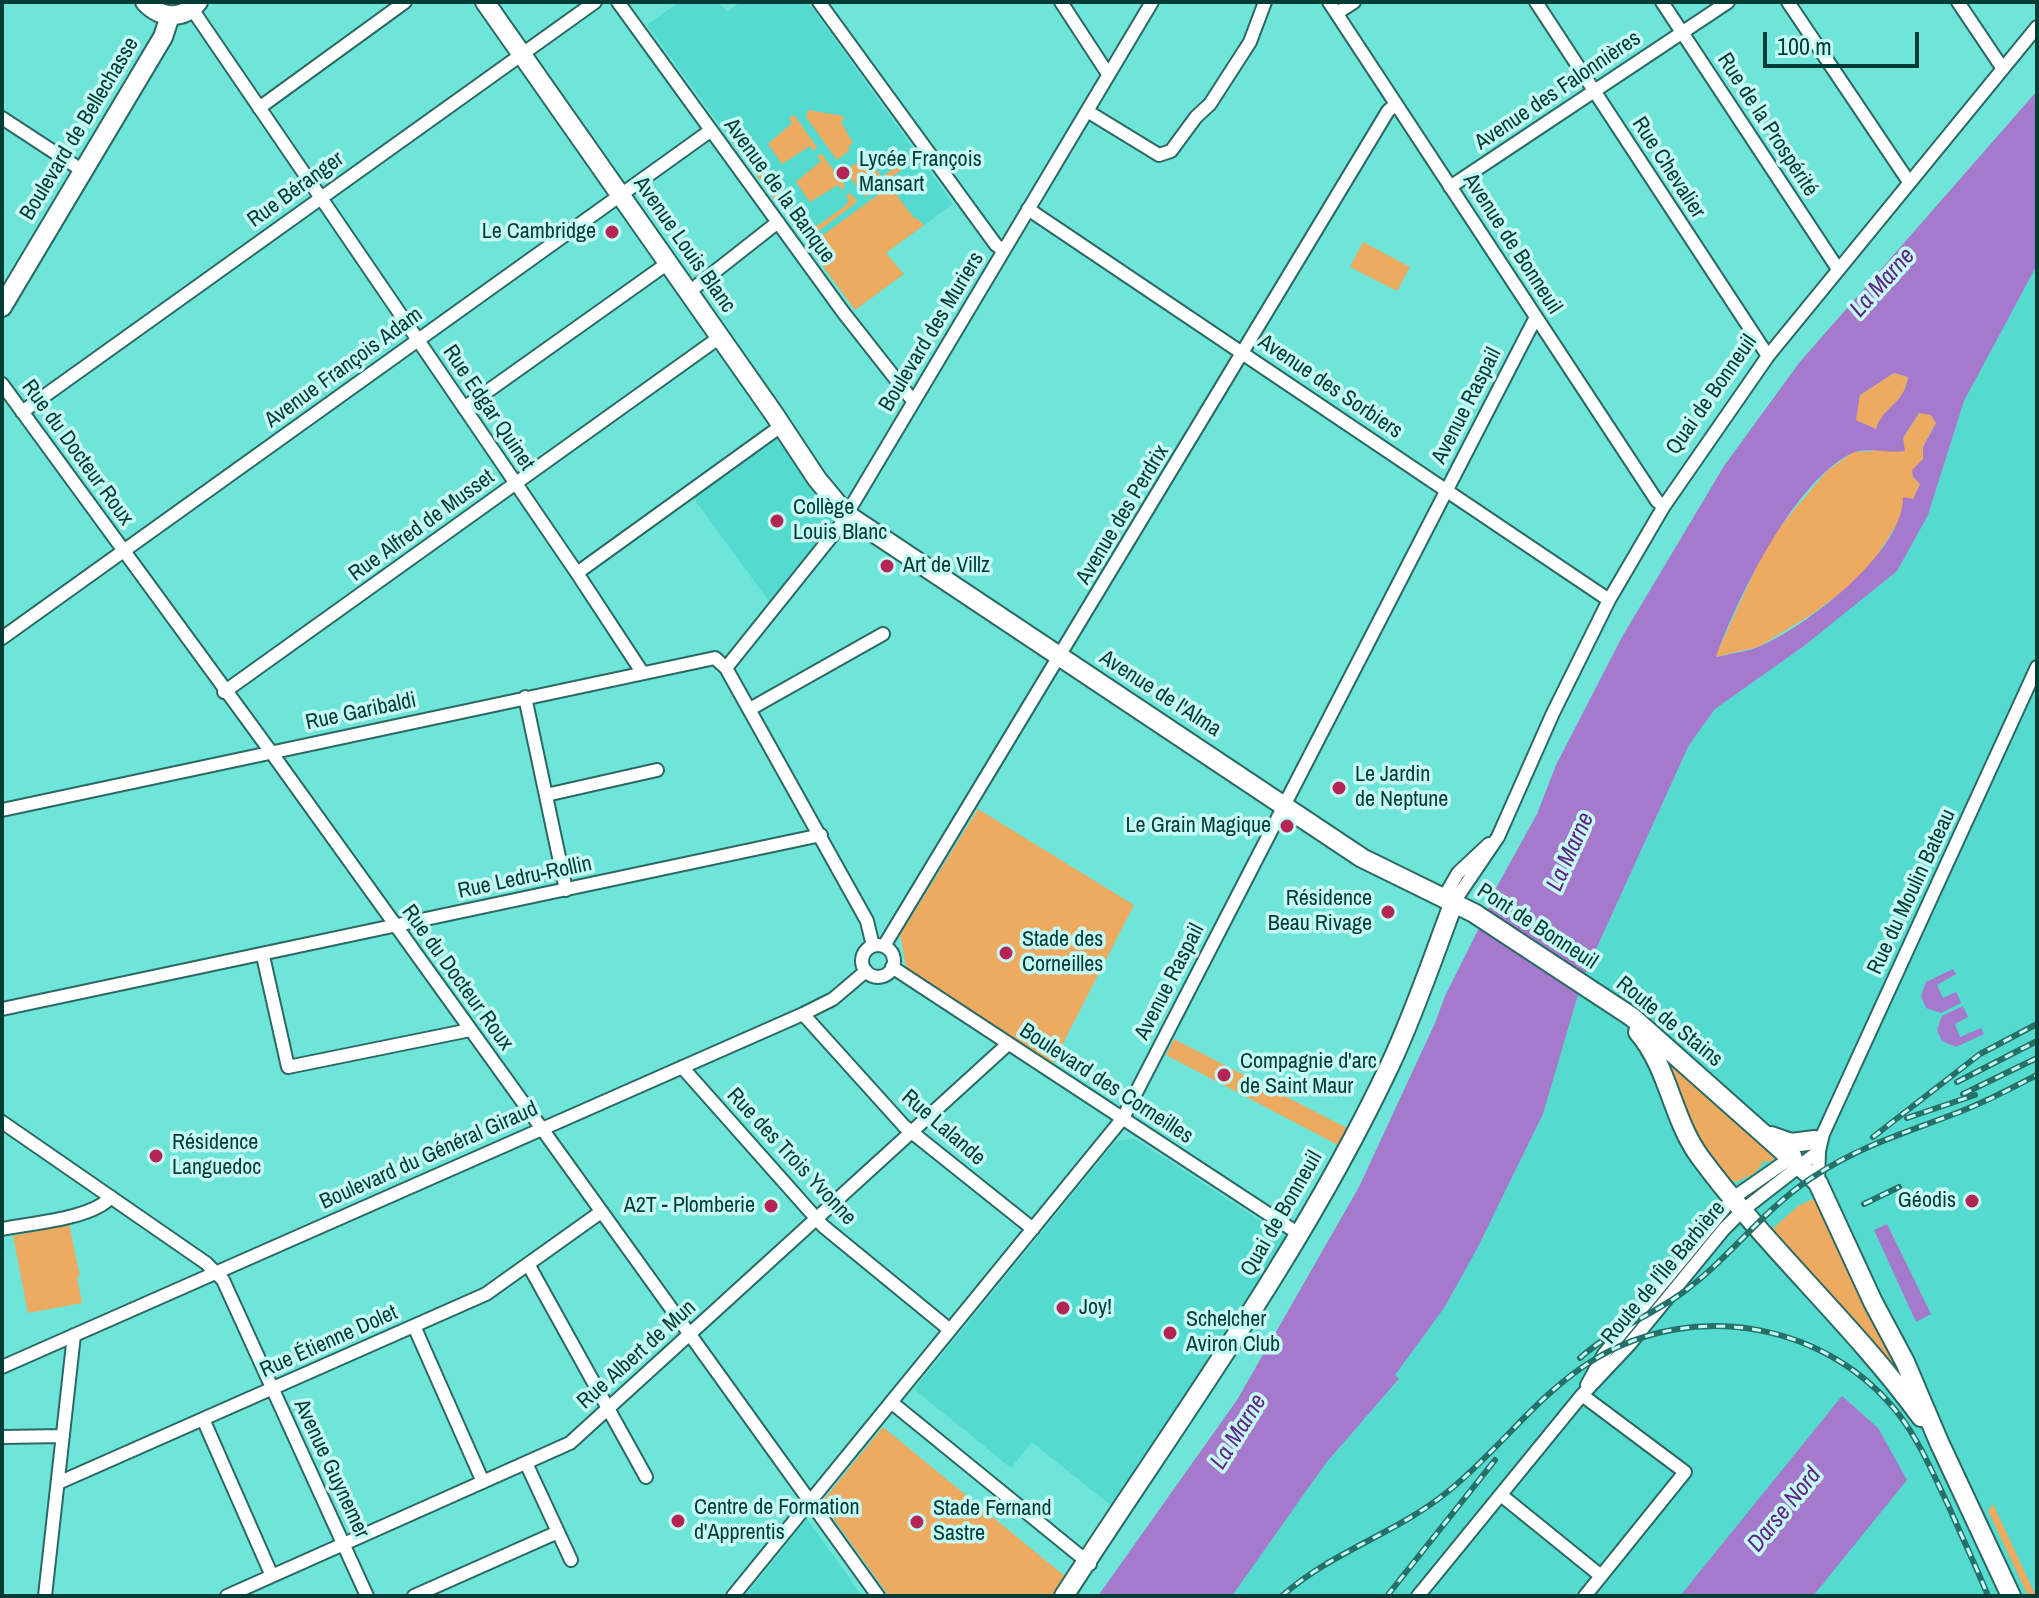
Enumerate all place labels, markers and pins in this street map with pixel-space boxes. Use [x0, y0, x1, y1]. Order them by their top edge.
place label: Lycée François Mansart [859, 147, 982, 198]
marker: Lycée François Mansart [834, 164, 852, 182]
place label: Le Cambridge [482, 219, 596, 245]
marker: Le Cambridge [603, 223, 621, 241]
place label: Collège Louis Blanc [793, 495, 887, 546]
marker: Collège Louis Blanc [768, 512, 786, 530]
place label: Art de Villz [903, 553, 990, 579]
marker: Art de Villz [878, 557, 896, 575]
place label: Le Jardin de Neptune [1355, 762, 1448, 814]
marker: Le Jardin de Neptune [1330, 779, 1348, 797]
place label: Le Grain Magique [1126, 813, 1271, 839]
marker: Le Grain Magique [1278, 817, 1296, 835]
place label: Résidence Beau Rivage [1268, 886, 1372, 938]
marker: Résidence Beau Rivage [1379, 903, 1397, 921]
place label: Stade des Corneilles [1022, 927, 1103, 978]
marker: Stade des Corneilles [997, 944, 1015, 962]
place label: Compagnie d'arc de Saint Maur [1240, 1049, 1377, 1100]
marker: Compagnie d'arc de Saint Maur [1215, 1066, 1233, 1084]
place label: Résidence Languedoc [172, 1130, 261, 1182]
marker: Résidence Languedoc [147, 1147, 165, 1165]
place label: Géodis [1898, 1188, 1956, 1214]
marker: Géodis [1963, 1192, 1981, 1210]
place label: A2T - Plomberie [624, 1193, 755, 1219]
marker: A2T - Plomberie [762, 1197, 780, 1215]
place label: Joy! [1079, 1295, 1112, 1321]
marker: Joy! [1054, 1299, 1072, 1317]
place label: Schelcher Aviron Club [1186, 1307, 1280, 1358]
marker: Schelcher Aviron Club [1161, 1324, 1179, 1342]
place label: Centre de Formation d'Apprentis [694, 1495, 860, 1546]
place label: Stade Fernand Sastre [933, 1496, 1051, 1548]
marker: Centre de Formation d'Apprentis [669, 1512, 687, 1530]
marker: Stade Fernand Sastre [908, 1513, 926, 1531]

